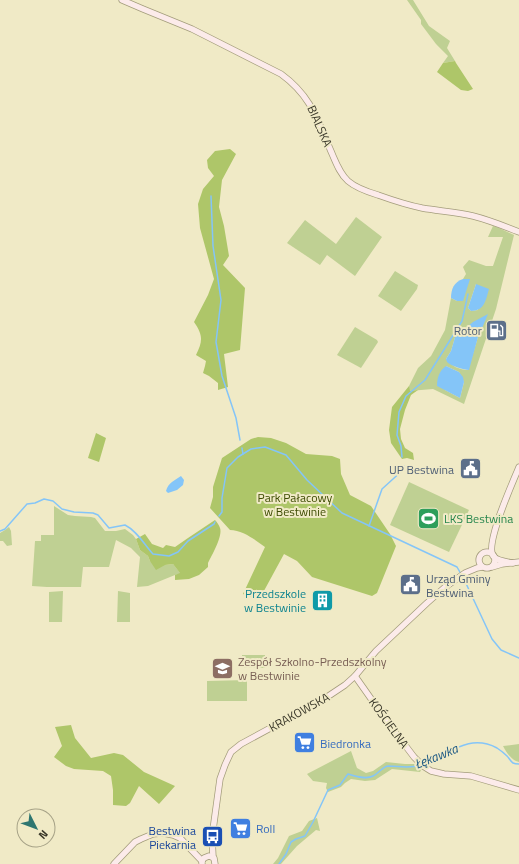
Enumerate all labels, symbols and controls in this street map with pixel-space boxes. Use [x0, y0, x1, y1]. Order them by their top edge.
street label: BIALSKA [302, 102, 338, 150]
fuel station icon: Rotor [484, 317, 510, 343]
place label: Rotor [454, 321, 482, 340]
public building icon: UP Bestwina [457, 456, 483, 482]
place label: UP Bestwina [389, 460, 454, 479]
park label: Park Pałacowy w Bestwinie [258, 488, 333, 521]
sports icon: LKS Bestwina [416, 505, 442, 531]
place label: LKS Bestwina [444, 509, 513, 528]
place label: Urząd Gminy Bestwina [426, 569, 491, 602]
public building icon: Urząd Gminy Bestwina [398, 572, 424, 598]
place label: Przedszkole w Bestwinie [244, 584, 306, 617]
building icon: Przedszkole w Bestwinie [309, 587, 335, 613]
place label: Zespół Szkolno-Przedszkolny w Bestwinie [238, 652, 387, 685]
school or university icon: Zespół Szkolno-Przedszkolny w Bestwinie [209, 655, 235, 681]
street label: KRAKOWSKA [265, 687, 333, 737]
street label: KOŚCIELNA [364, 694, 414, 752]
supermarket icon: Biedronka [291, 730, 317, 756]
place label: Biedronka [320, 734, 371, 753]
water label: Łękawka [411, 738, 462, 774]
north arrow [16, 808, 56, 848]
supermarket icon: Roll [227, 815, 253, 841]
place label: Roll [256, 819, 275, 838]
place label: Bestwina Piekarnia [149, 821, 196, 854]
bus stop icon: Bestwina Piekarnia [199, 824, 225, 850]
text: N [35, 827, 52, 843]

